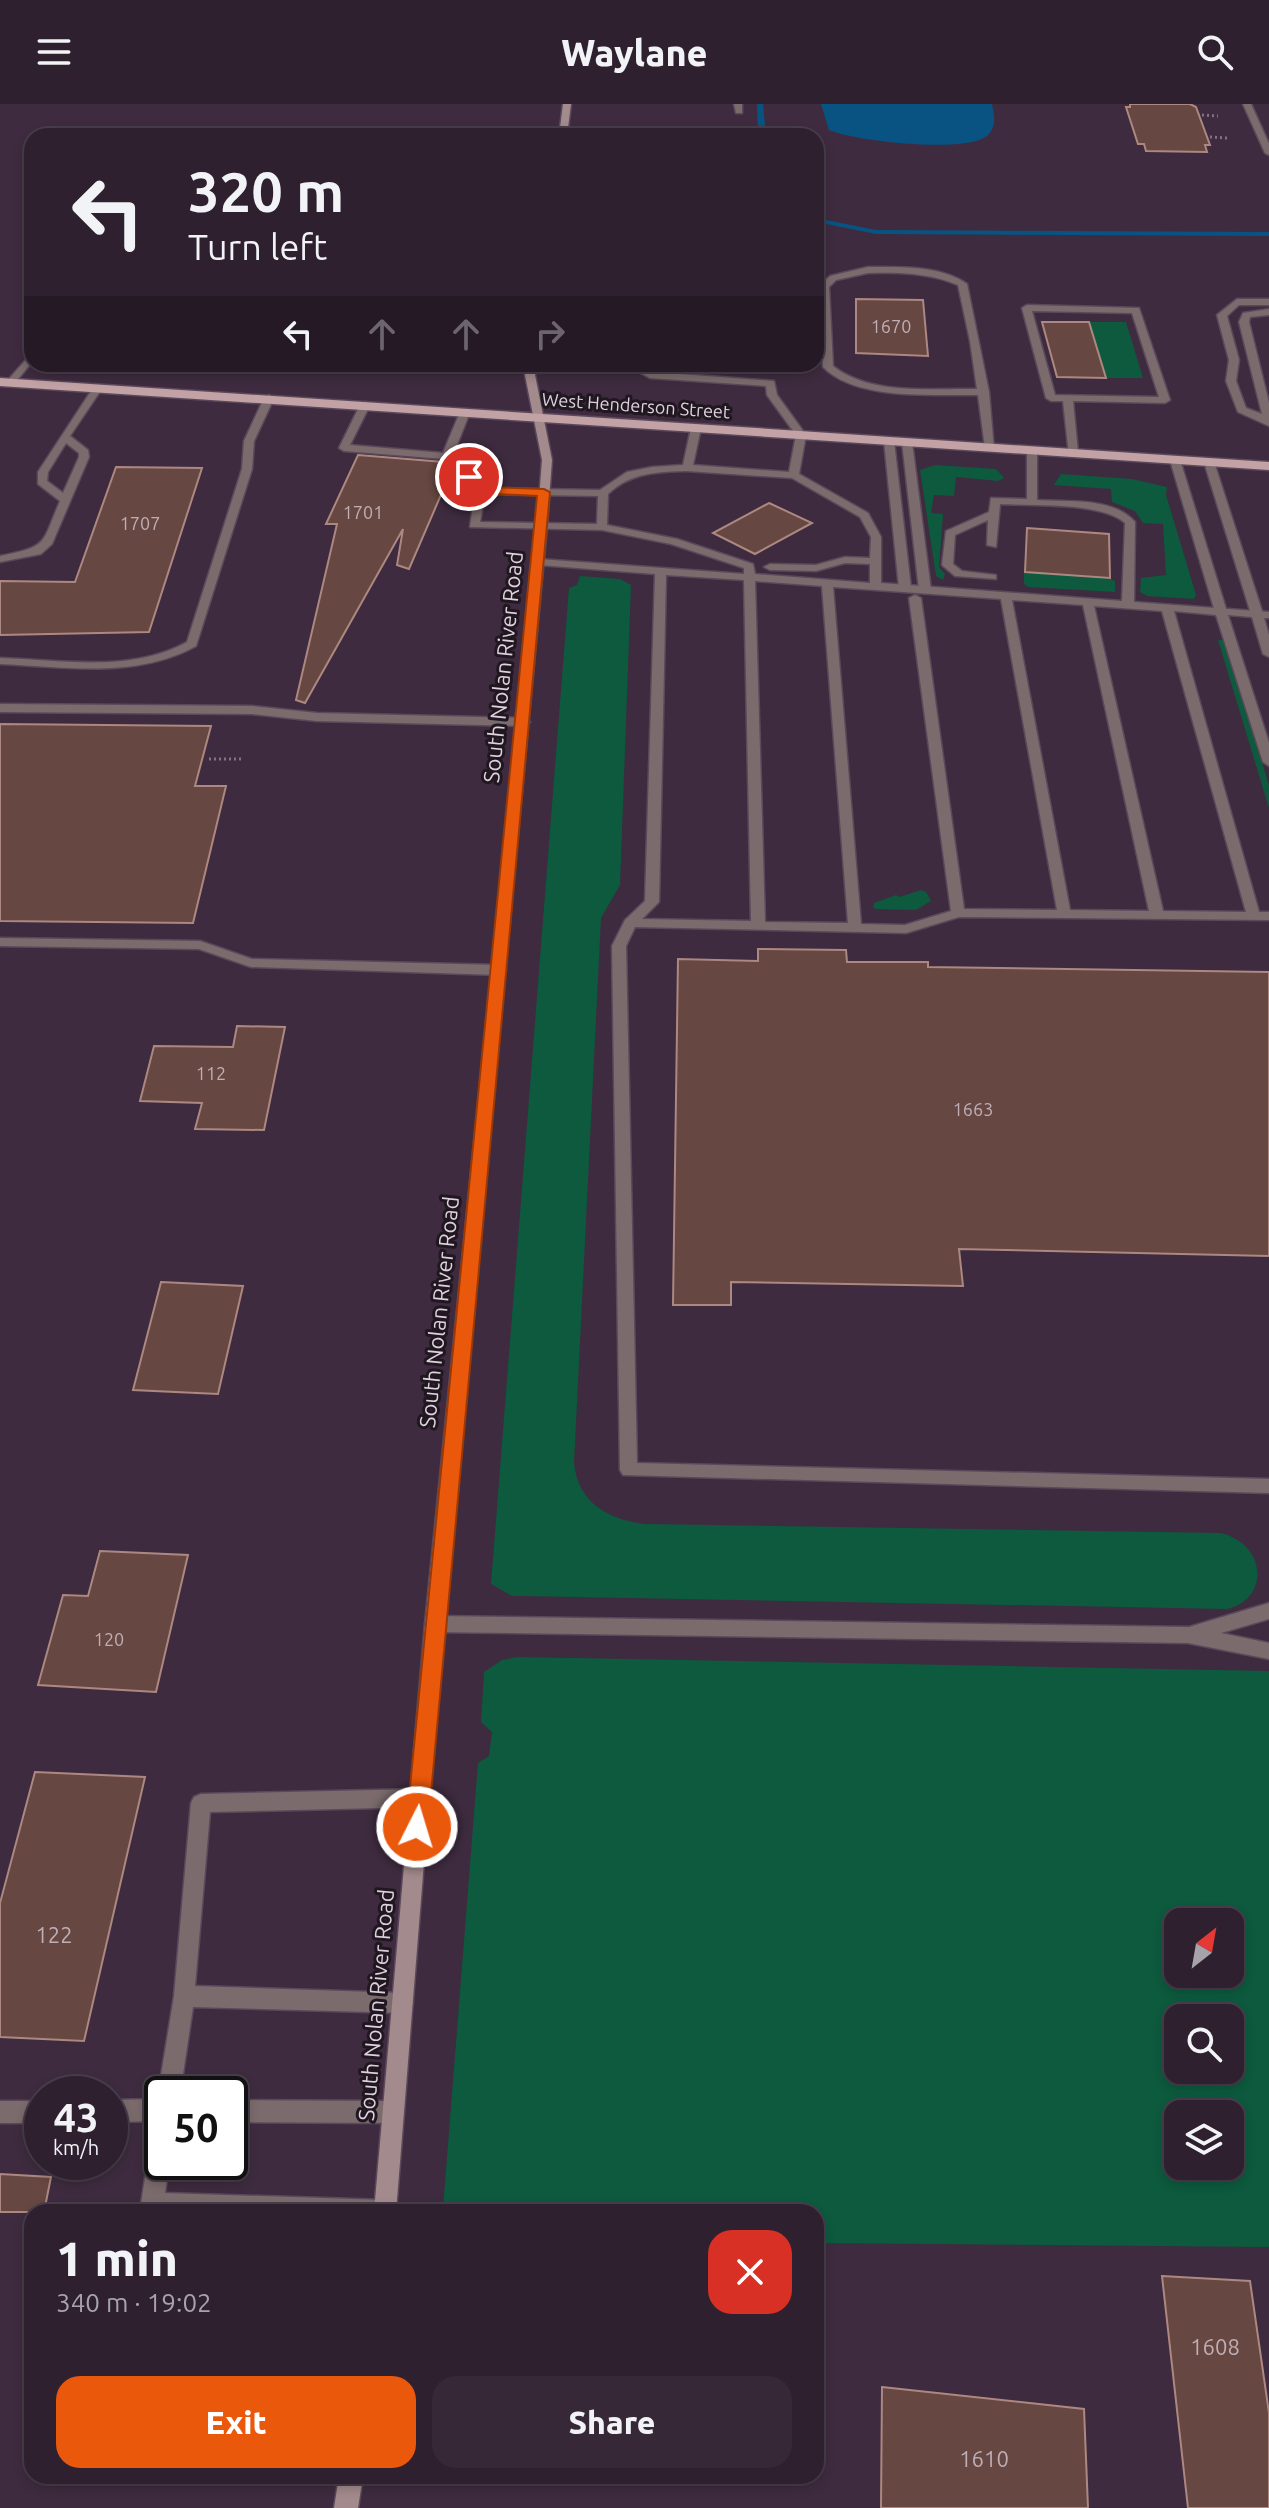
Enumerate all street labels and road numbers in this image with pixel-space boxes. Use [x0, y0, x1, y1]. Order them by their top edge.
street label: West Henderson Street [541, 388, 731, 422]
street label: South Nolan River Road [478, 550, 527, 784]
street label: South Nolan River Road [414, 1195, 463, 1429]
street label: South Nolan River Road [353, 1888, 398, 2122]

